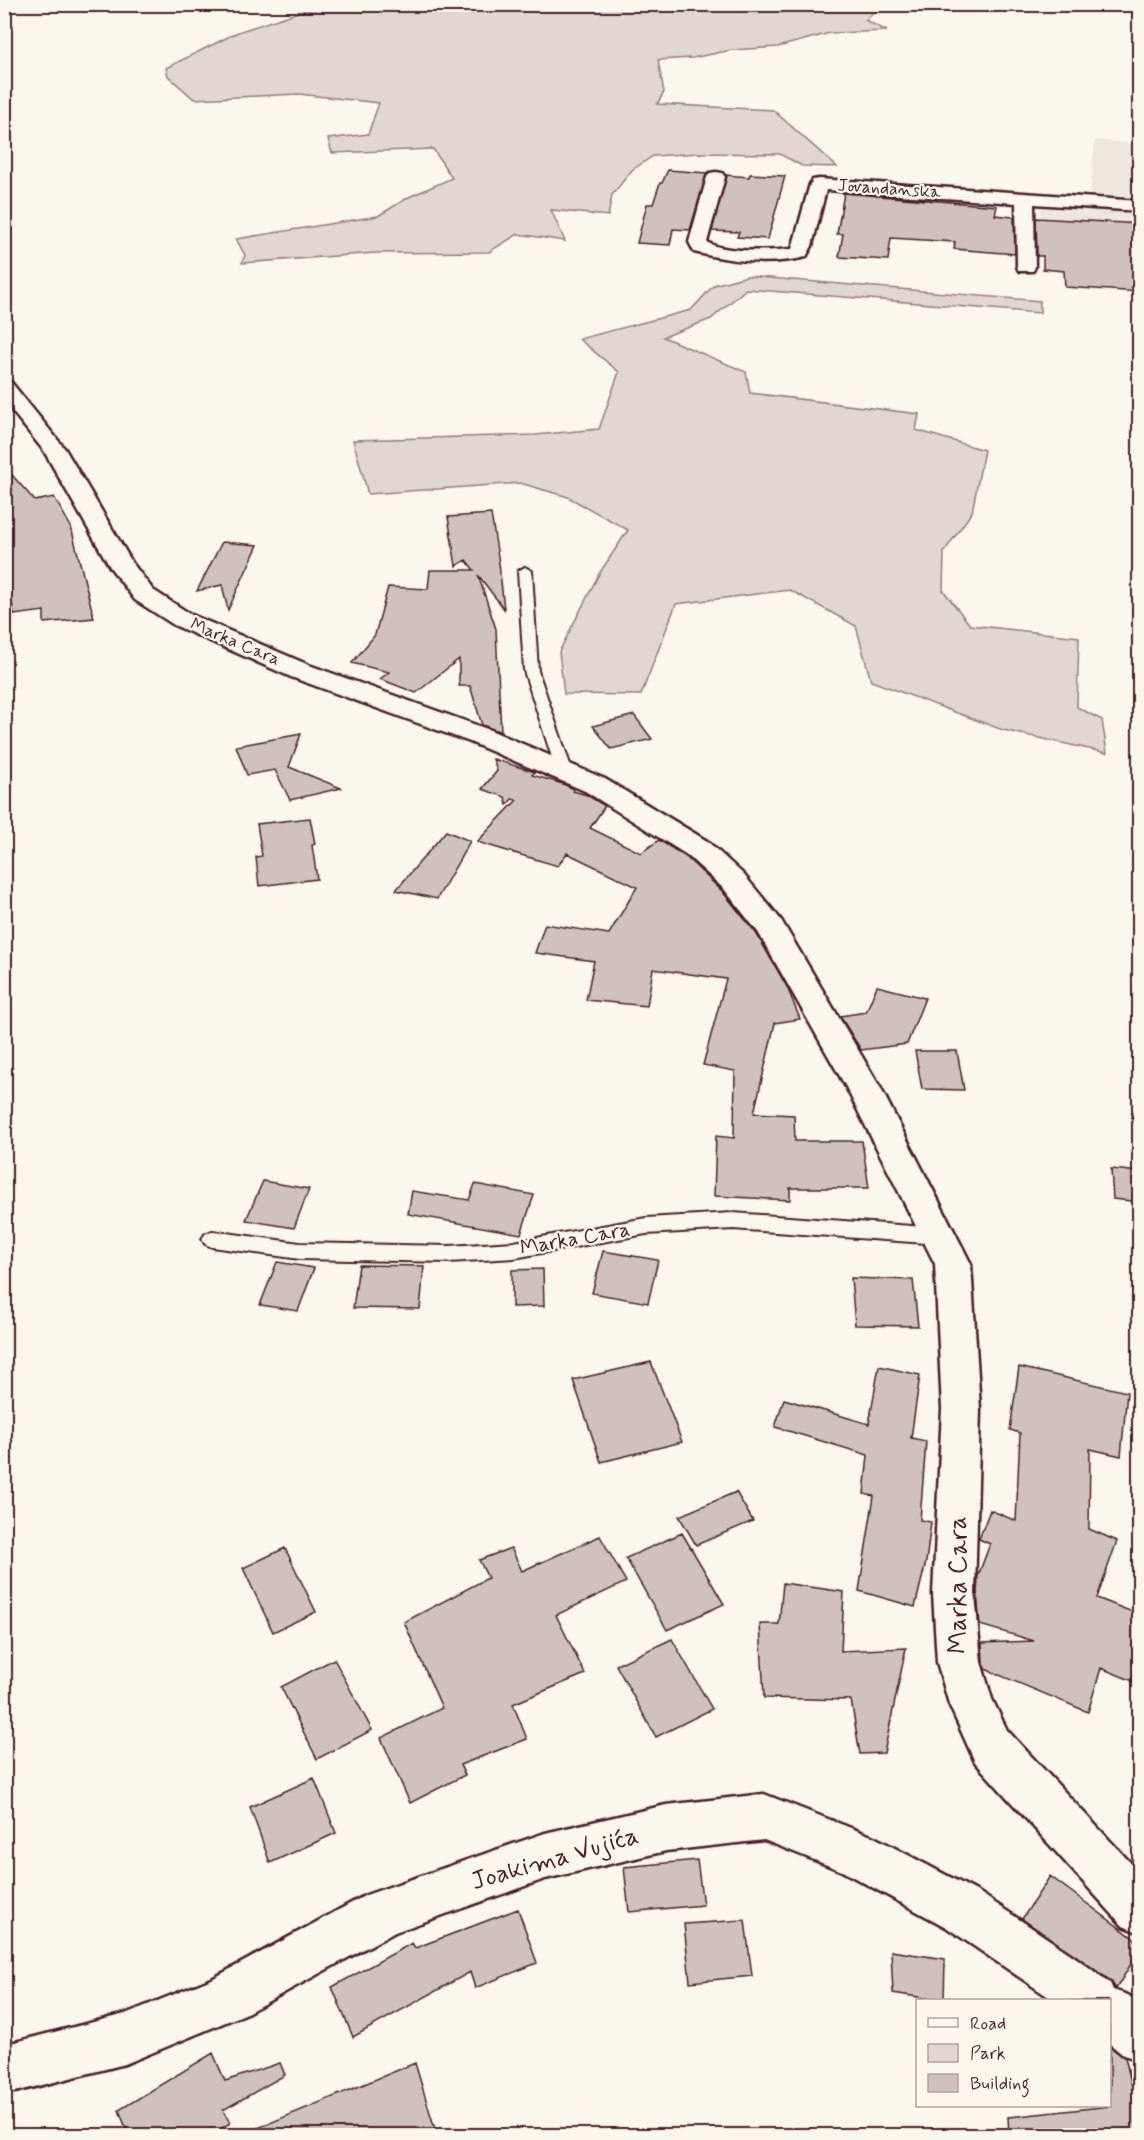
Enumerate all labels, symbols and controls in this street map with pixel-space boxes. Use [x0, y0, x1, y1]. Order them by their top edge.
street label: Jovandanska [837, 173, 942, 205]
street label: Marka Cara [186, 612, 284, 672]
street label: Marka Cara [518, 1216, 632, 1262]
street label: Marka Cara [942, 1516, 976, 1654]
street label: Joakima Vujića [467, 1819, 643, 1899]
legend [916, 1999, 1111, 2107]
text: Road [970, 2012, 1006, 2036]
text: Park [970, 2042, 1006, 2066]
text: Building [970, 2072, 1030, 2098]

